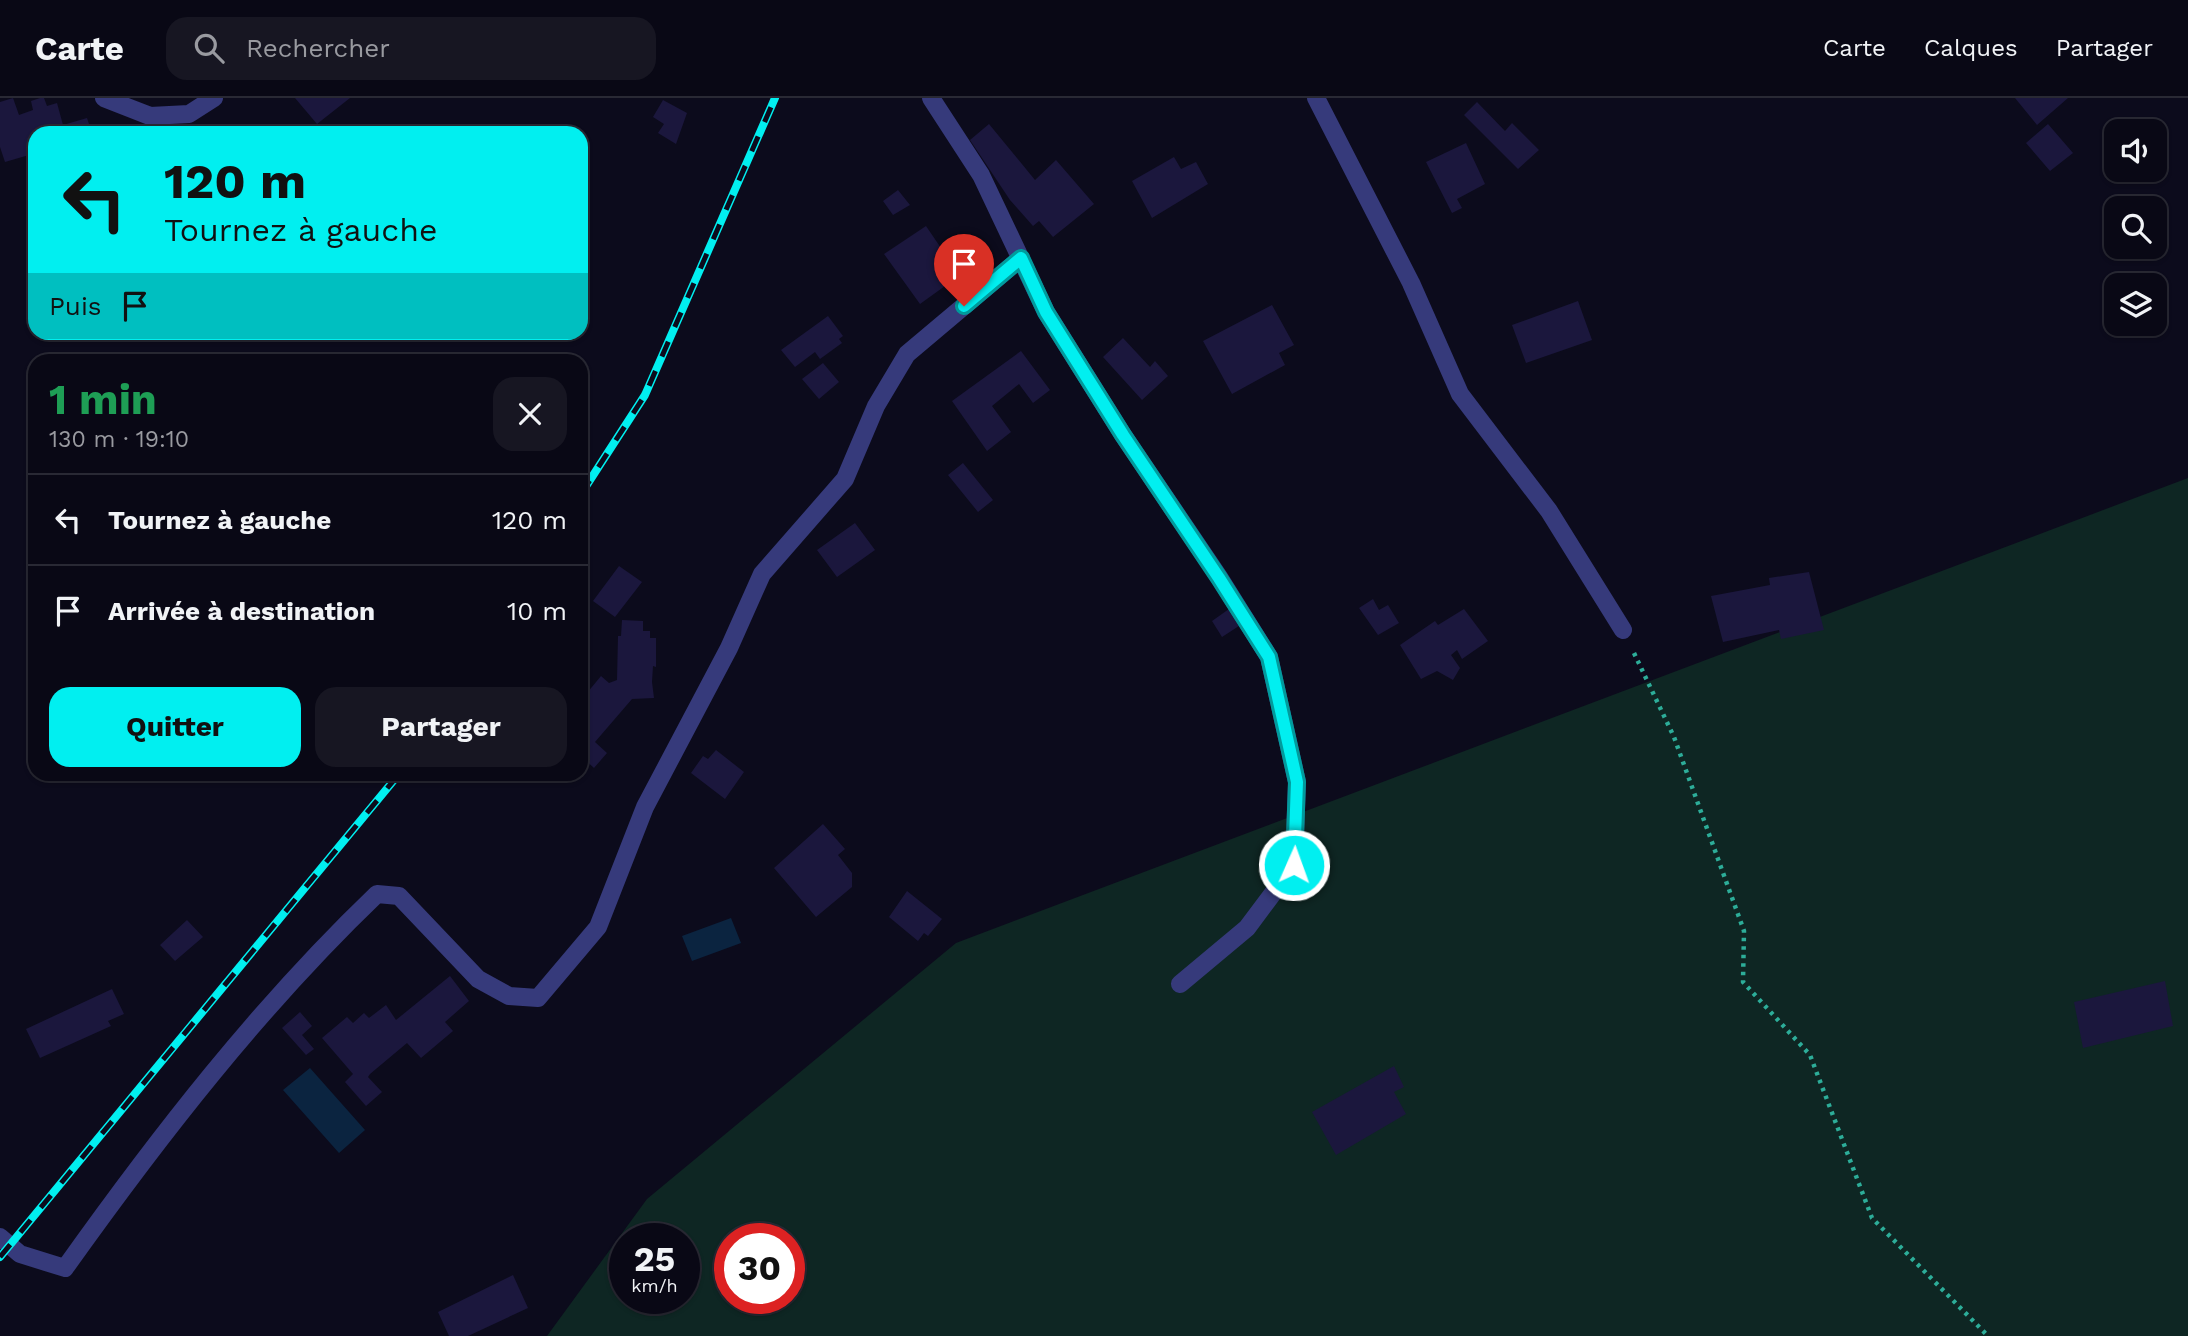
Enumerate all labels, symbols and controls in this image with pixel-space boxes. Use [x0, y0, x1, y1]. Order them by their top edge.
search box [166, 17, 656, 80]
text: Carte [35, 29, 124, 68]
icon: search [190, 29, 228, 67]
text: Rechercher [246, 33, 390, 63]
text: Carte [1823, 34, 1886, 62]
text: Calques [1924, 34, 2018, 62]
text: Partager [2056, 34, 2153, 62]
map controls [2104, 119, 2167, 336]
button: sound [2104, 119, 2167, 182]
text: 120 m [164, 152, 306, 210]
icon: left [49, 154, 140, 245]
button: search [2104, 196, 2167, 259]
text: Tournez à gauche [164, 211, 437, 249]
pin [934, 234, 994, 306]
icon: arrive [945, 245, 983, 283]
button: layers [2104, 273, 2167, 336]
icon: arrive [116, 287, 154, 325]
text: Puis [49, 291, 102, 321]
text: 1 min [49, 375, 157, 424]
button: close [493, 377, 567, 451]
text: 130 m · 19:10 [49, 426, 189, 453]
icon: left [49, 501, 87, 539]
text: Tournez à gauche [108, 505, 331, 535]
text: 120 m [492, 505, 567, 535]
icon: arrive [49, 592, 87, 630]
text: Arrivée à destination [108, 596, 375, 626]
text: 10 m [507, 596, 567, 626]
button: Quitter [49, 687, 301, 767]
button: Partager [315, 687, 567, 767]
position arrow [1257, 828, 1331, 902]
speed limit sign: 30 [714, 1223, 805, 1314]
text: 25 [634, 1238, 675, 1280]
text: km/h [631, 1275, 678, 1296]

